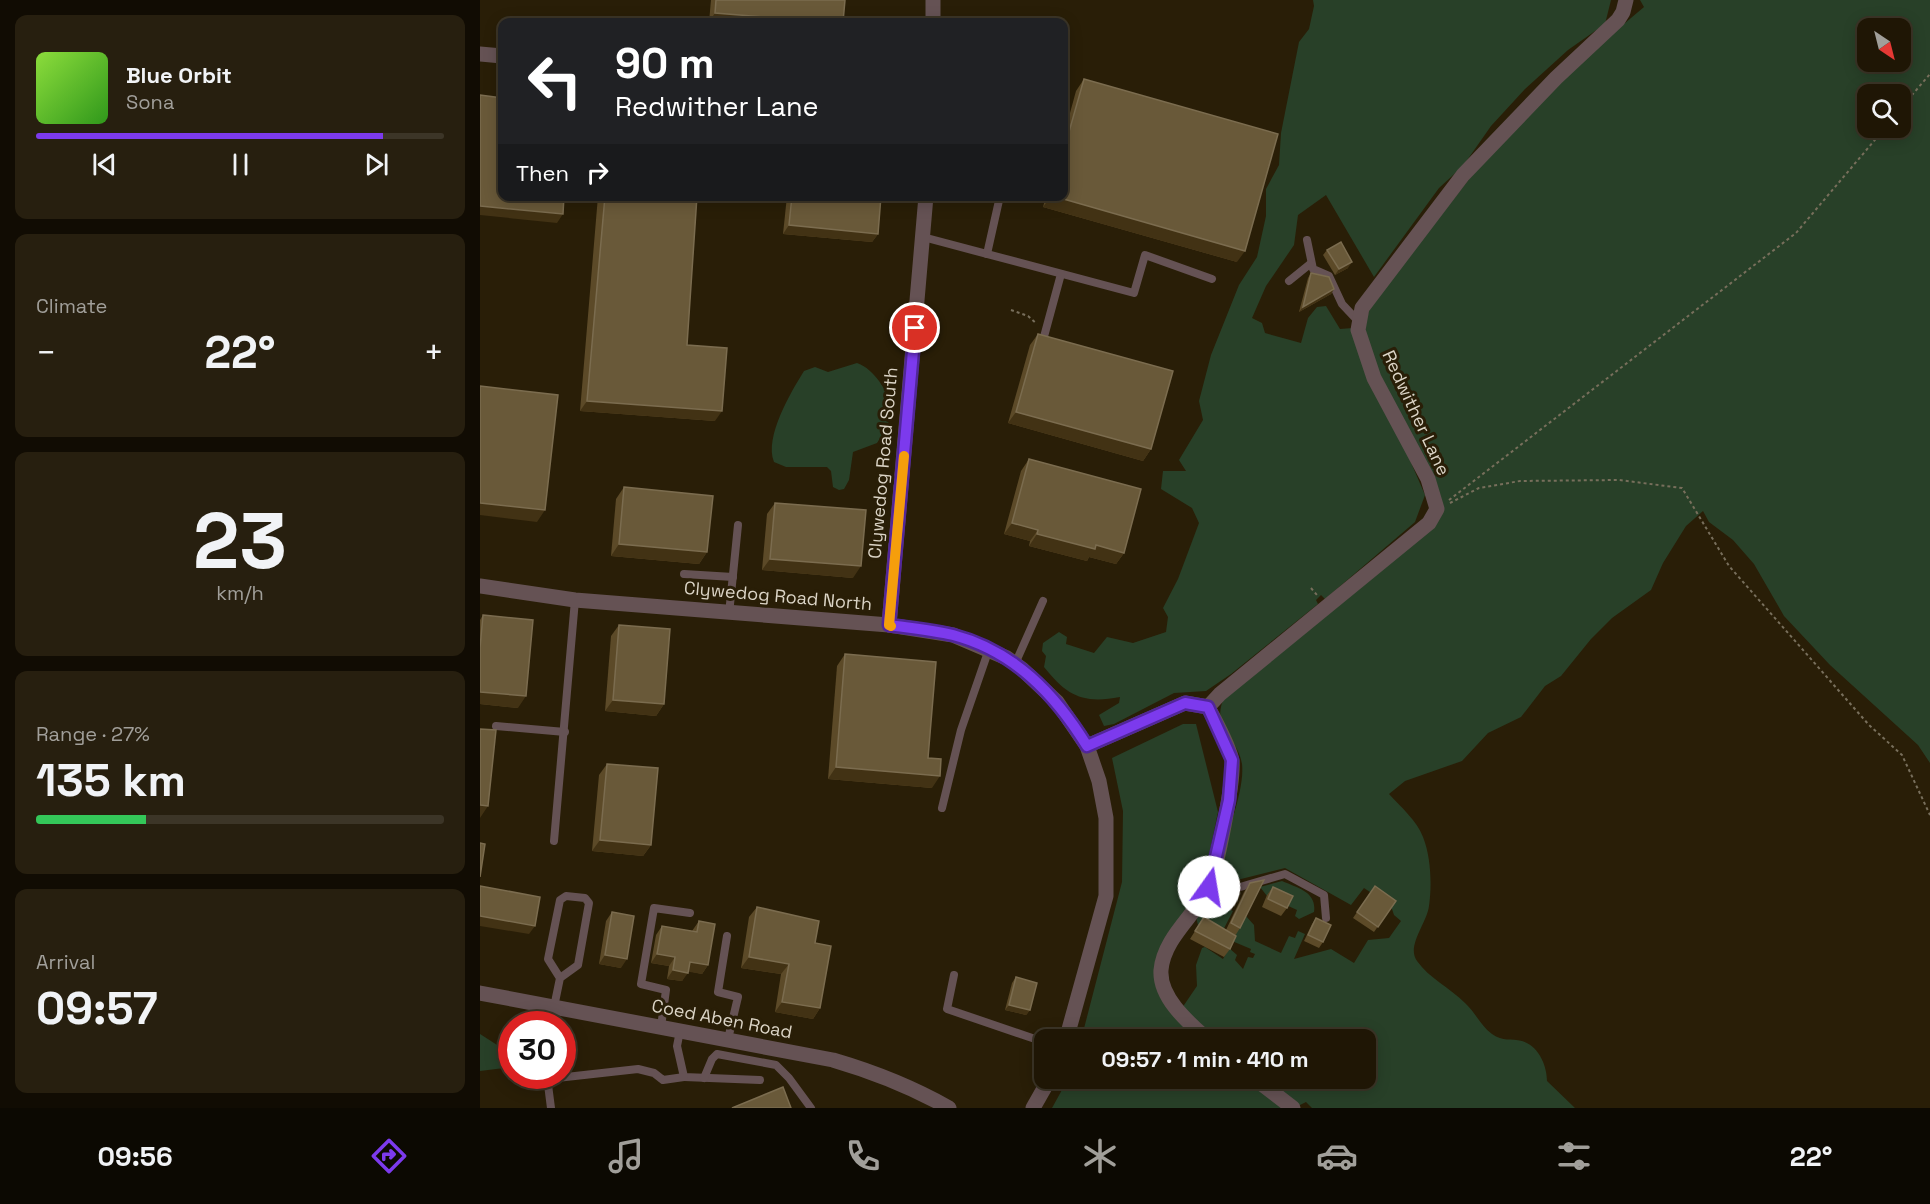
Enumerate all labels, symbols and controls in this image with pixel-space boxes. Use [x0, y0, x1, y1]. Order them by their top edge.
north arrow [1857, 18, 1911, 72]
map controls [1857, 18, 1911, 138]
text: 90 m [615, 37, 715, 90]
icon: left [516, 42, 594, 120]
text: Blue Orbit [126, 61, 232, 89]
button: search [1857, 84, 1911, 138]
text: Sona [126, 89, 174, 115]
text: Redwither Lane [615, 89, 819, 124]
icon: previous [88, 148, 121, 181]
icon: pause [224, 148, 257, 181]
icon: next [360, 148, 393, 181]
icon: right [581, 156, 614, 189]
text: Then [516, 159, 569, 187]
text: Climate [36, 293, 107, 319]
pin [889, 302, 940, 353]
icon: arrive [898, 311, 931, 344]
text: 22° [204, 324, 276, 381]
text: − [36, 332, 56, 374]
text: + [424, 332, 444, 374]
street label: Redwither Lane [1377, 346, 1456, 479]
street label: Clywedog Road South [863, 366, 902, 560]
text: 23 [193, 491, 287, 591]
street label: Clywedog Road North [683, 576, 873, 615]
text: km/h [216, 580, 264, 606]
text: Range · 27% [36, 721, 150, 747]
text: 135 km [36, 752, 186, 809]
position arrow [1177, 855, 1241, 919]
text: Arrival [36, 949, 95, 975]
text: 09:57 [36, 980, 158, 1037]
street label: Coed Aben Road [650, 994, 794, 1043]
speed limit sign: 30 [498, 1011, 576, 1089]
text: 09:57 · 1 min · 410 m [1102, 1045, 1308, 1073]
icon: directions [368, 1135, 410, 1177]
icon: music [605, 1135, 647, 1177]
icon: phone [842, 1135, 884, 1177]
icon: climate [1079, 1135, 1121, 1177]
icon: car [1316, 1135, 1358, 1177]
icon: filters [1553, 1135, 1595, 1177]
text: 09:56 [98, 1139, 173, 1174]
text: 22° [1790, 1139, 1832, 1174]

